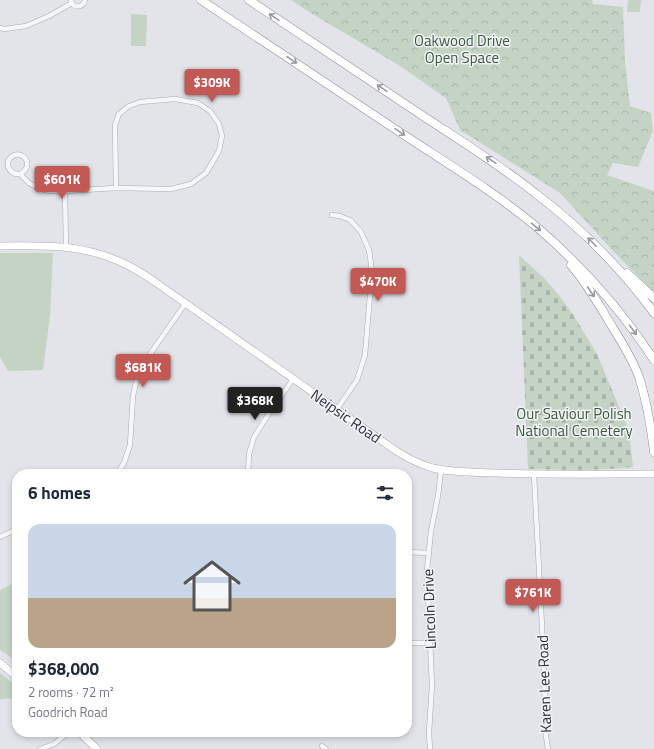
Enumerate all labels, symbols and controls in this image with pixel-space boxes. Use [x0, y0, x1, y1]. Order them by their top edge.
one-way arrow [268, 12, 280, 20]
park label: Oakwood Drive Open Space [414, 29, 510, 69]
one-way arrow [286, 57, 298, 65]
pin: $309K [184, 69, 240, 103]
text: $309K [194, 72, 230, 92]
one-way arrow [377, 84, 388, 93]
one-way arrow [395, 128, 406, 137]
one-way arrow [485, 156, 496, 165]
pin: $601K [34, 166, 90, 200]
text: $601K [44, 169, 80, 189]
one-way arrow [531, 222, 541, 231]
one-way arrow [587, 237, 597, 247]
pin: $470K [350, 268, 406, 302]
text: $470K [360, 271, 396, 291]
one-way arrow [587, 286, 595, 297]
one-way arrow [629, 324, 638, 335]
pin: $681K [115, 354, 171, 388]
text: $681K [125, 357, 161, 377]
street label: Neipsic Road [306, 383, 386, 449]
pin: $368K [227, 387, 283, 421]
text: $368K [237, 390, 273, 410]
park label: Our Saviour Polish National Cemetery [515, 402, 633, 442]
text: 6 homes [28, 480, 91, 506]
icon: filters [374, 482, 396, 504]
icon: home [176, 550, 248, 622]
street label: Lincoln Drive [416, 568, 442, 650]
pin: $761K [505, 579, 561, 613]
text: $761K [515, 582, 551, 602]
street label: Karen Lee Road [531, 635, 557, 733]
text: $368,000 [28, 656, 99, 682]
text: 2 rooms · 72 m² [28, 682, 114, 702]
text: Goodrich Road [28, 702, 108, 722]

